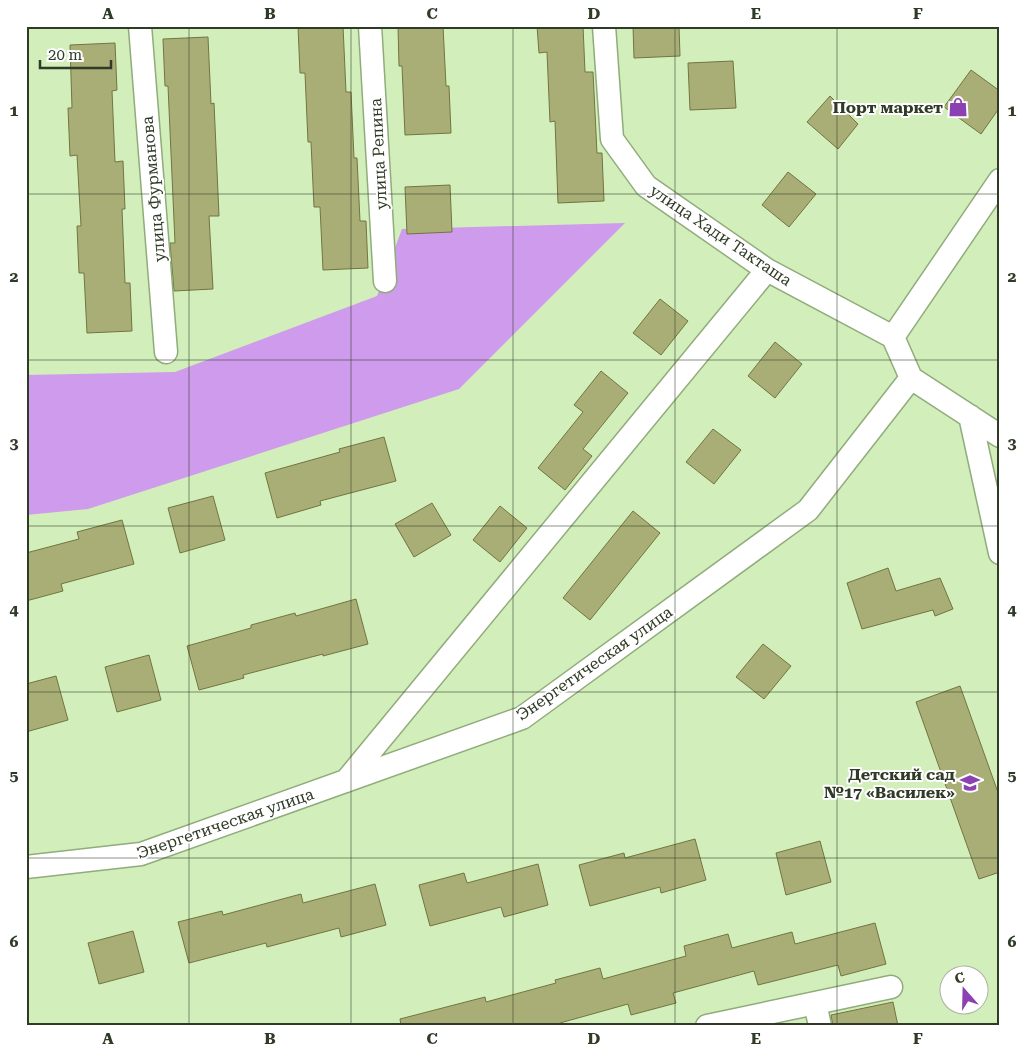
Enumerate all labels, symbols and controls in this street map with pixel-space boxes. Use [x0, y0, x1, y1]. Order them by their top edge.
text: A [102, 4, 114, 23]
text: B [264, 4, 276, 23]
text: C [426, 4, 438, 23]
text: D [588, 4, 601, 23]
text: E [751, 4, 761, 23]
text: F [913, 4, 923, 23]
scale bar [40, 38, 111, 70]
text: 20 m [48, 46, 83, 64]
shop icon: Порт маркет [947, 96, 969, 118]
street label: улица Репина [366, 97, 391, 210]
place label: Порт маркет [833, 98, 943, 117]
text: 1 [10, 101, 19, 120]
text: 1 [1008, 101, 1017, 120]
street label: улица Фурманова [138, 115, 169, 263]
street label: улица Хади Такташа [646, 181, 796, 290]
text: 2 [10, 267, 19, 286]
text: 2 [1008, 267, 1017, 286]
text: 3 [10, 434, 19, 453]
text: 3 [1008, 434, 1017, 453]
text: 4 [10, 600, 19, 619]
text: 4 [1008, 600, 1017, 619]
street label: Энергетическая улица [513, 602, 676, 725]
place label: Детский сад №17 «Василек» [824, 765, 955, 802]
text: 5 [10, 766, 19, 785]
text: 5 [1008, 766, 1017, 785]
school or university icon: Детский сад №17 «Василек» [959, 772, 981, 794]
street label: Энергетическая улица [134, 784, 317, 863]
text: 6 [10, 932, 19, 951]
text: 6 [1008, 932, 1017, 951]
north arrow [938, 964, 988, 1014]
text: С [952, 969, 967, 987]
text: A [102, 1029, 114, 1048]
text: B [264, 1029, 276, 1048]
text: C [426, 1029, 438, 1048]
text: D [588, 1029, 601, 1048]
text: E [751, 1029, 761, 1048]
text: F [913, 1029, 923, 1048]

